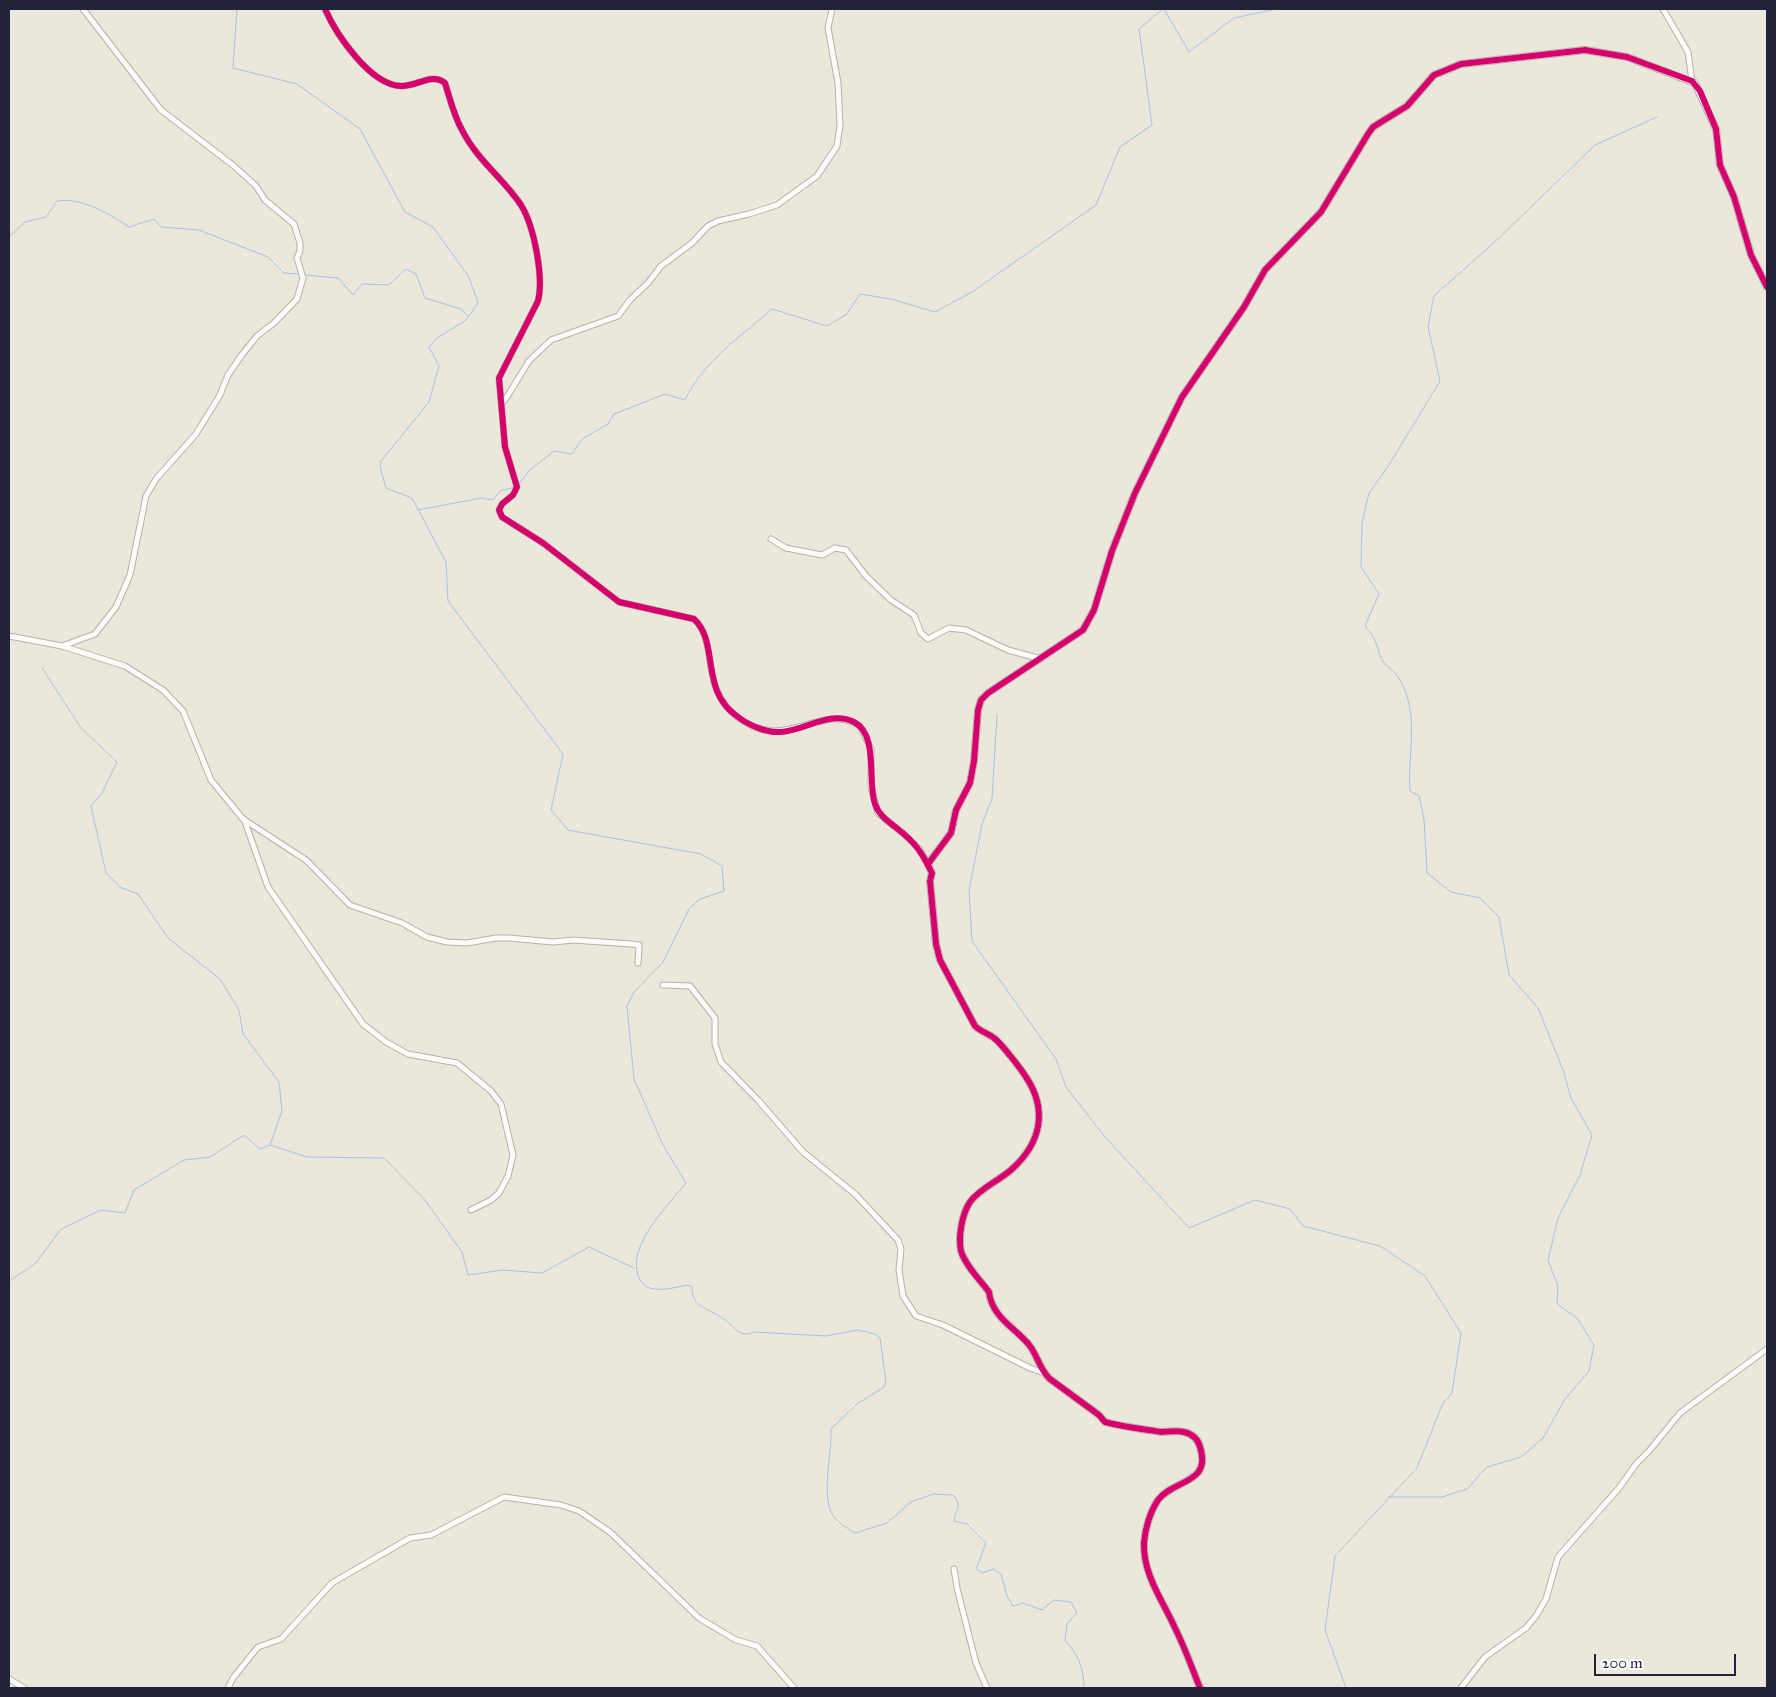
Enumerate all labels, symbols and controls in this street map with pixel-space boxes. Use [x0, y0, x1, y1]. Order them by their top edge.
scale bar [1596, 1644, 1738, 1676]
text: 200 m [1602, 1654, 1643, 1672]

